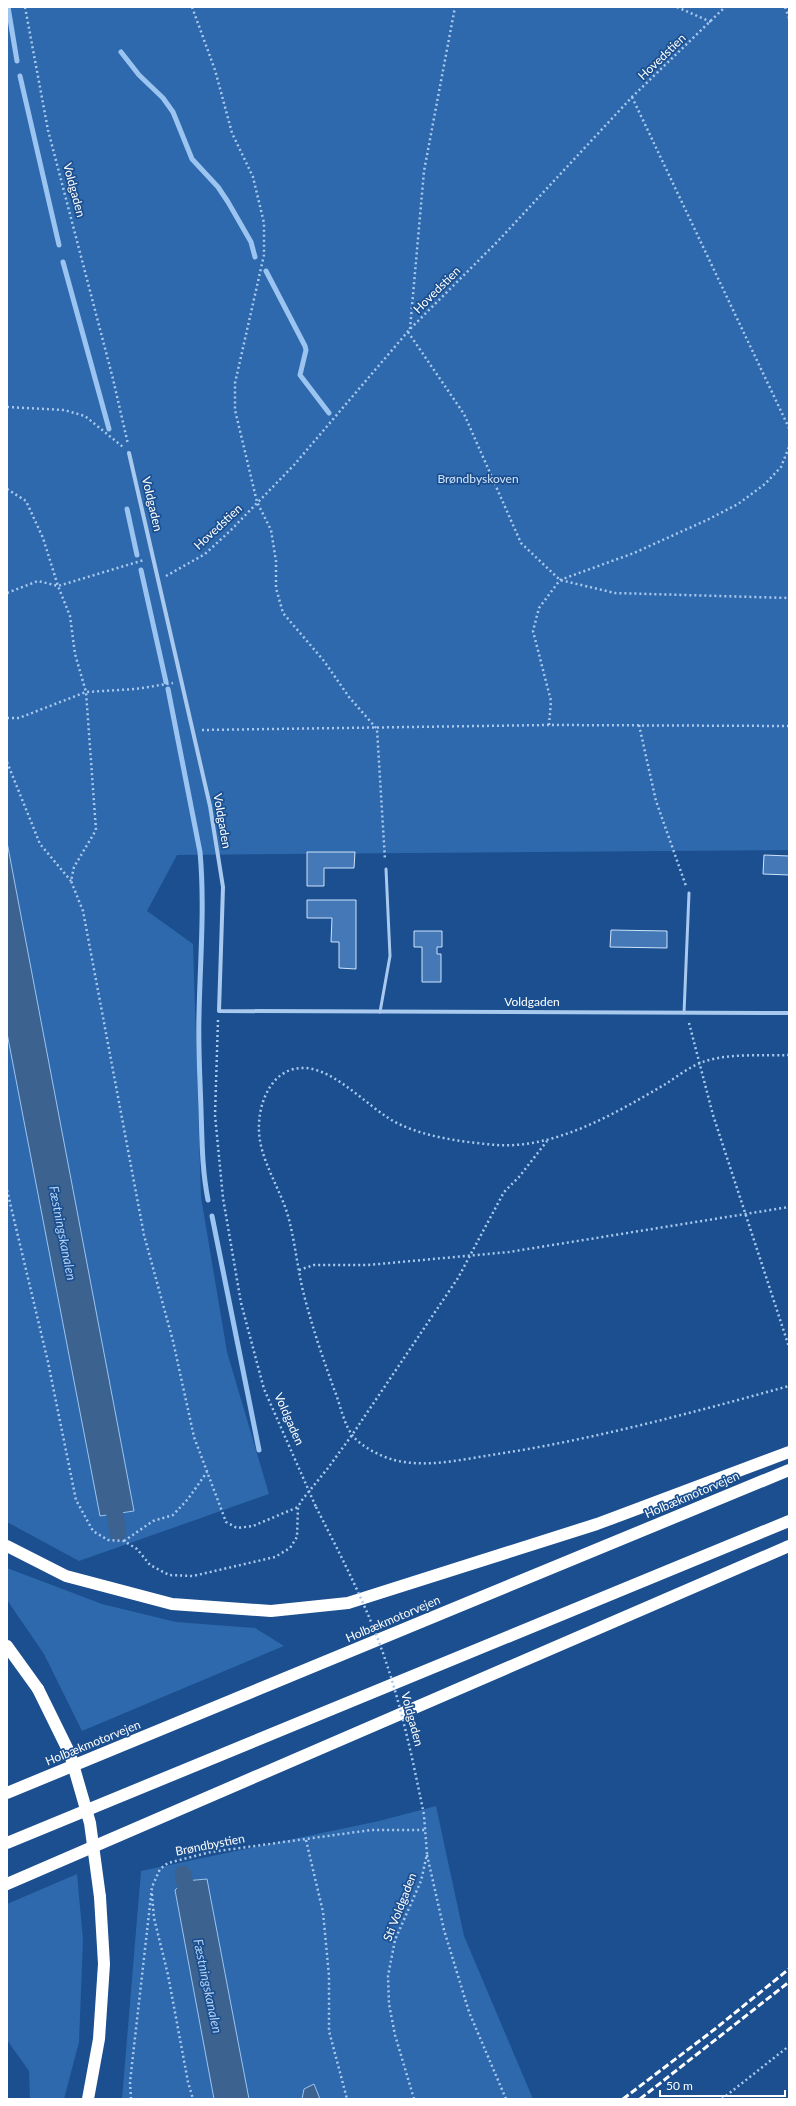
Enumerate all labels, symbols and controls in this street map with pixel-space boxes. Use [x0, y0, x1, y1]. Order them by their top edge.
street label: Hovedstien [635, 30, 689, 83]
street label: Voldgaden [60, 161, 89, 219]
street label: Hovedstien [410, 263, 463, 316]
park label: Brøndbyskoven [437, 471, 519, 486]
street label: Voldgaden [139, 475, 166, 533]
street label: Hovedstien [190, 501, 245, 553]
street label: Voldgaden [210, 792, 235, 850]
street label: Voldgaden [504, 994, 560, 1009]
water label: Fæstningskanalen [46, 1184, 80, 1282]
street label: Voldgaden [271, 1390, 308, 1447]
street label: Holbækmotorvejen [642, 1468, 741, 1521]
street label: Holbækmotorvejen [343, 1592, 442, 1645]
street label: Voldgaden [398, 1690, 427, 1748]
street label: Holbækmotorvejen [43, 1717, 143, 1768]
street label: Brøndbystien [174, 1830, 246, 1859]
street label: Sti Voldgaden [380, 1871, 419, 1943]
water label: Fæstningskanalen [190, 1937, 226, 2035]
scale bar [660, 2072, 785, 2098]
text: 50 m [666, 2078, 693, 2093]

